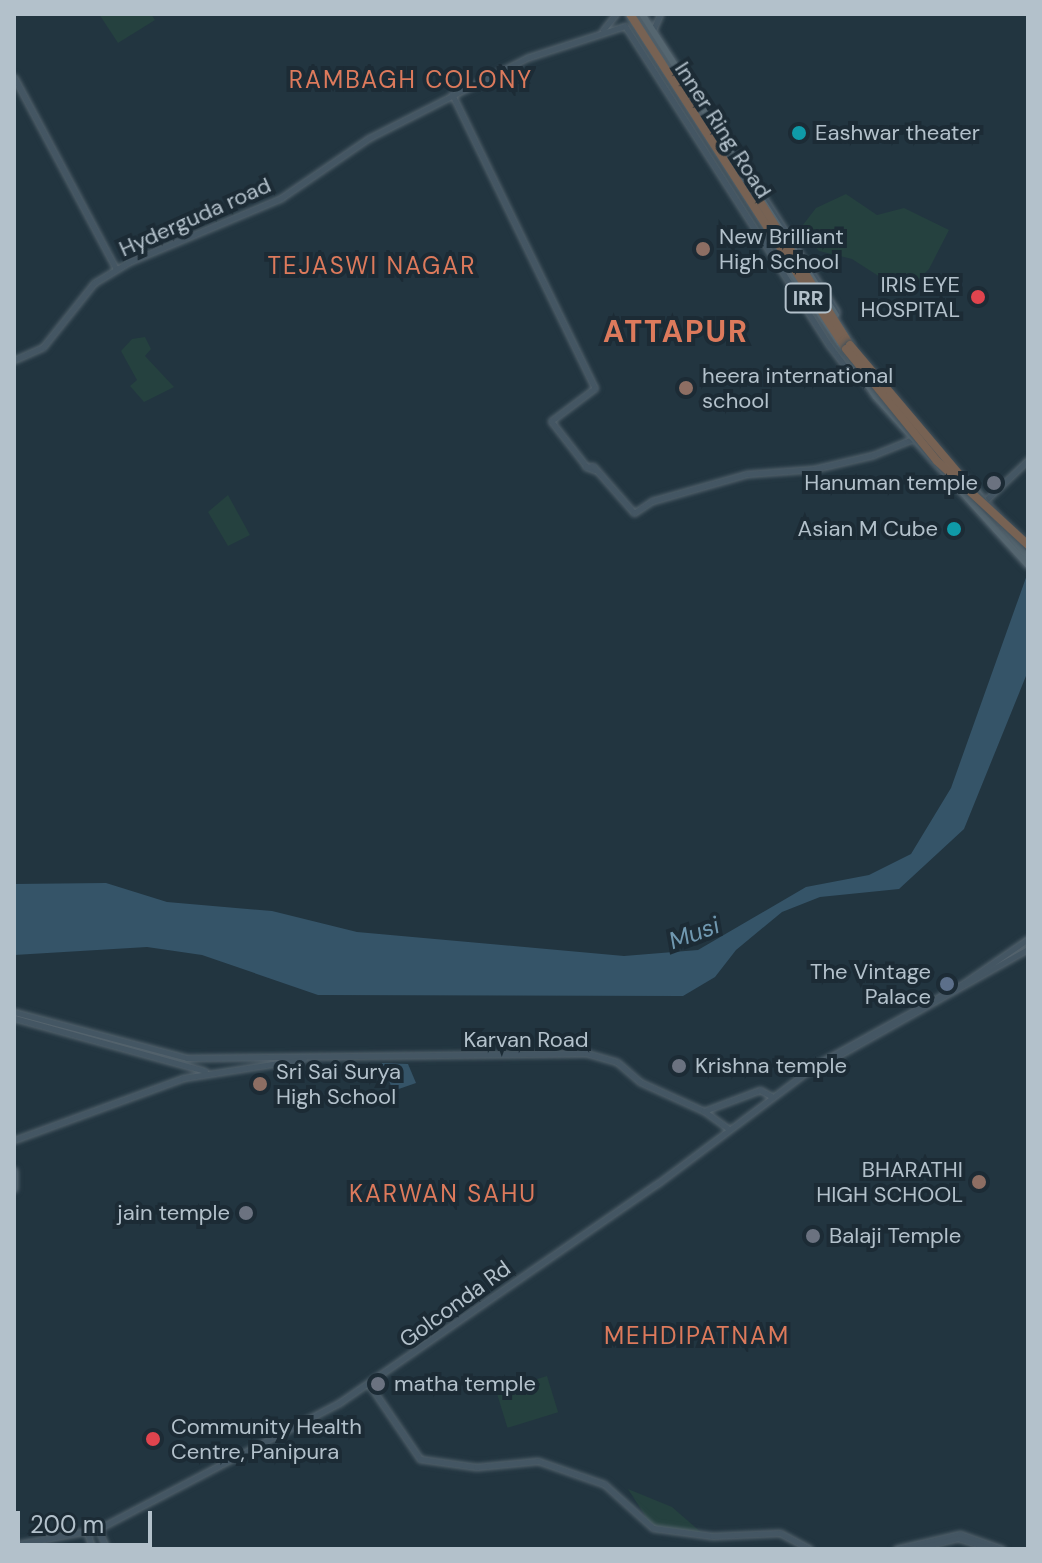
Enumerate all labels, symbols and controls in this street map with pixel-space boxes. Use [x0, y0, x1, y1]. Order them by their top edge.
street label: Inner Ring Road [669, 57, 777, 203]
district label: RAMBAGH COLONY [289, 66, 533, 94]
place label: Eashwar theater [815, 120, 980, 146]
marker: Eashwar theater [790, 124, 808, 142]
street label: Hyderguda road [115, 172, 275, 262]
place label: New Brilliant High School [719, 223, 844, 274]
marker: New Brilliant High School [694, 240, 712, 258]
district label: TEJASWI NAGAR [268, 252, 476, 280]
place label: IRIS EYE HOSPITAL [861, 271, 960, 322]
road number: IRR [784, 282, 832, 314]
marker: IRIS EYE HOSPITAL [967, 286, 989, 308]
district label: ATTAPUR [603, 314, 749, 350]
place label: heera international school [702, 362, 893, 414]
marker: heera international school [677, 379, 695, 397]
place label: Hanuman temple [804, 470, 978, 496]
marker: Hanuman temple [985, 474, 1003, 492]
place label: Asian M Cube [798, 516, 938, 542]
marker: Asian M Cube [945, 520, 963, 538]
water label: Musi [665, 911, 723, 955]
place label: The Vintage Palace [810, 958, 931, 1010]
marker: The Vintage Palace [938, 975, 956, 993]
street label: Karvan Road [463, 1027, 589, 1053]
place label: Krishna temple [695, 1053, 847, 1079]
marker: Krishna temple [670, 1057, 688, 1075]
place label: Sri Sai Surya High School [276, 1058, 401, 1110]
marker: Sri Sai Surya High School [251, 1075, 269, 1093]
place label: BHARATHI HIGH SCHOOL [816, 1156, 963, 1208]
marker: BHARATHI HIGH SCHOOL [970, 1173, 988, 1191]
district label: KARWAN SAHU [349, 1180, 537, 1208]
place label: jain temple [117, 1200, 230, 1226]
marker: jain temple [237, 1204, 255, 1222]
place label: Balaji Temple [829, 1223, 961, 1249]
marker: Balaji Temple [804, 1227, 822, 1245]
street label: Golconda Rd [394, 1255, 516, 1353]
district label: MEHDIPATNAM [604, 1322, 790, 1350]
place label: matha temple [394, 1371, 536, 1397]
marker: matha temple [369, 1375, 387, 1393]
place label: Community Health Centre, Panipura [171, 1413, 362, 1464]
marker: Community Health Centre, Panipura [142, 1428, 164, 1450]
scale bar [20, 1495, 156, 1545]
text: 200 m [30, 1509, 104, 1540]

